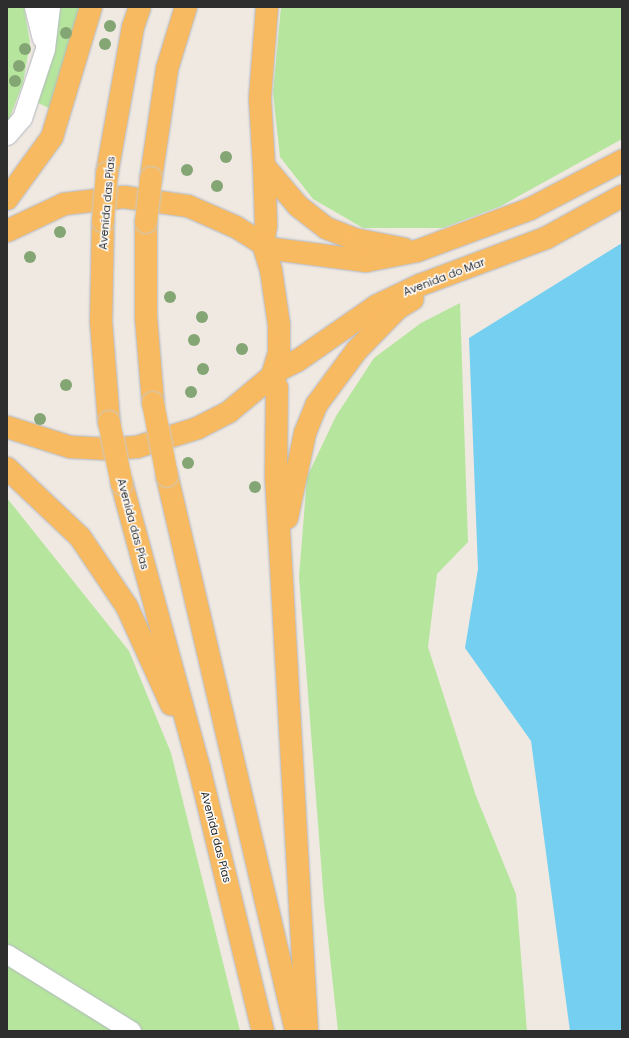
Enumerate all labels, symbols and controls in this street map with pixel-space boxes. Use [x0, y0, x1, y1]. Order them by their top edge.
street label: Avenida das Pías [96, 156, 118, 250]
street label: Avenida do Mar [401, 255, 487, 299]
street label: Avenida das Pías [114, 477, 152, 571]
street label: Avenida das Pías [198, 790, 234, 884]

